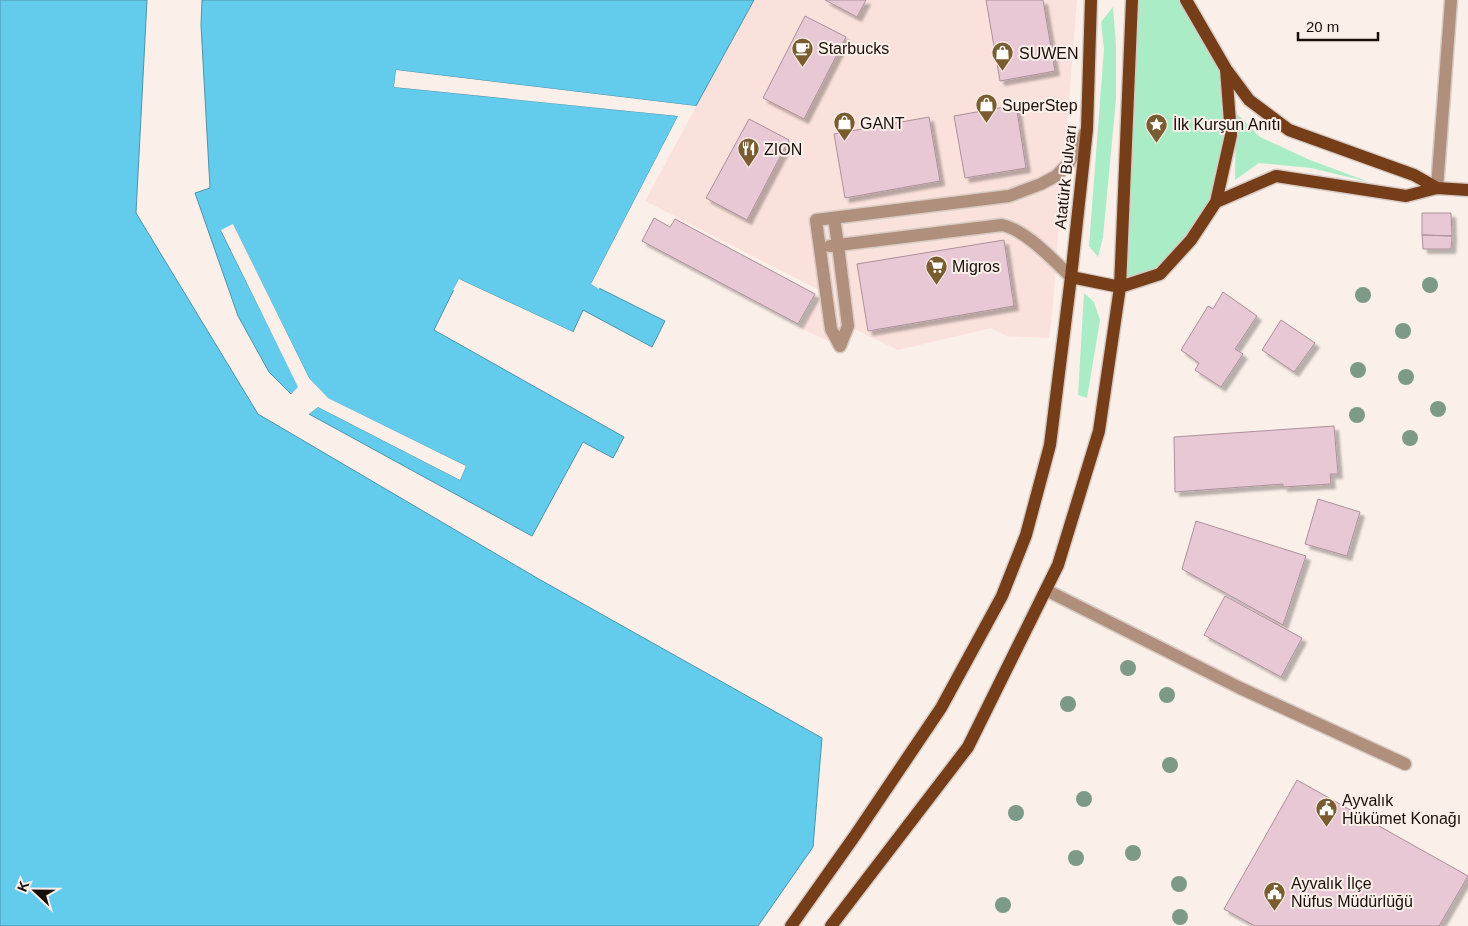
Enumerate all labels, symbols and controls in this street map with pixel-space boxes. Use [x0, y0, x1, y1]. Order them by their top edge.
scale bar [1298, 10, 1378, 42]
text: 20 m [1306, 18, 1339, 35]
cafe icon: Starbucks [790, 36, 814, 67]
place label: Starbucks [818, 40, 889, 57]
shop icon: SUWEN [991, 41, 1015, 72]
place label: SUWEN [1019, 45, 1079, 62]
shop icon: SuperStep [974, 93, 998, 124]
place label: SuperStep [1002, 97, 1078, 114]
shop icon: GANT [832, 111, 856, 142]
place icon: İlk Kurşun Anıtı [1145, 112, 1169, 143]
place label: GANT [860, 115, 905, 132]
place label: İlk Kurşun Anıtı [1173, 115, 1281, 133]
street label: Atatürk Bulvarı [1052, 124, 1079, 230]
restaurant icon: ZION [736, 137, 760, 168]
place label: ZION [764, 141, 802, 158]
supermarket icon: Migros [924, 254, 948, 285]
place label: Migros [952, 258, 1000, 275]
place label: Ayvalık Hükümet Konağı [1342, 792, 1461, 827]
public building icon: Ayvalık Hükümet Konağı [1314, 797, 1338, 828]
north arrow [10, 866, 60, 916]
place label: Ayvalık İlçe Nüfus Müdürlüğü [1291, 874, 1413, 910]
text: K [14, 878, 32, 894]
public building icon: Ayvalık İlçe Nüfus Müdürlüğü [1263, 880, 1287, 911]

